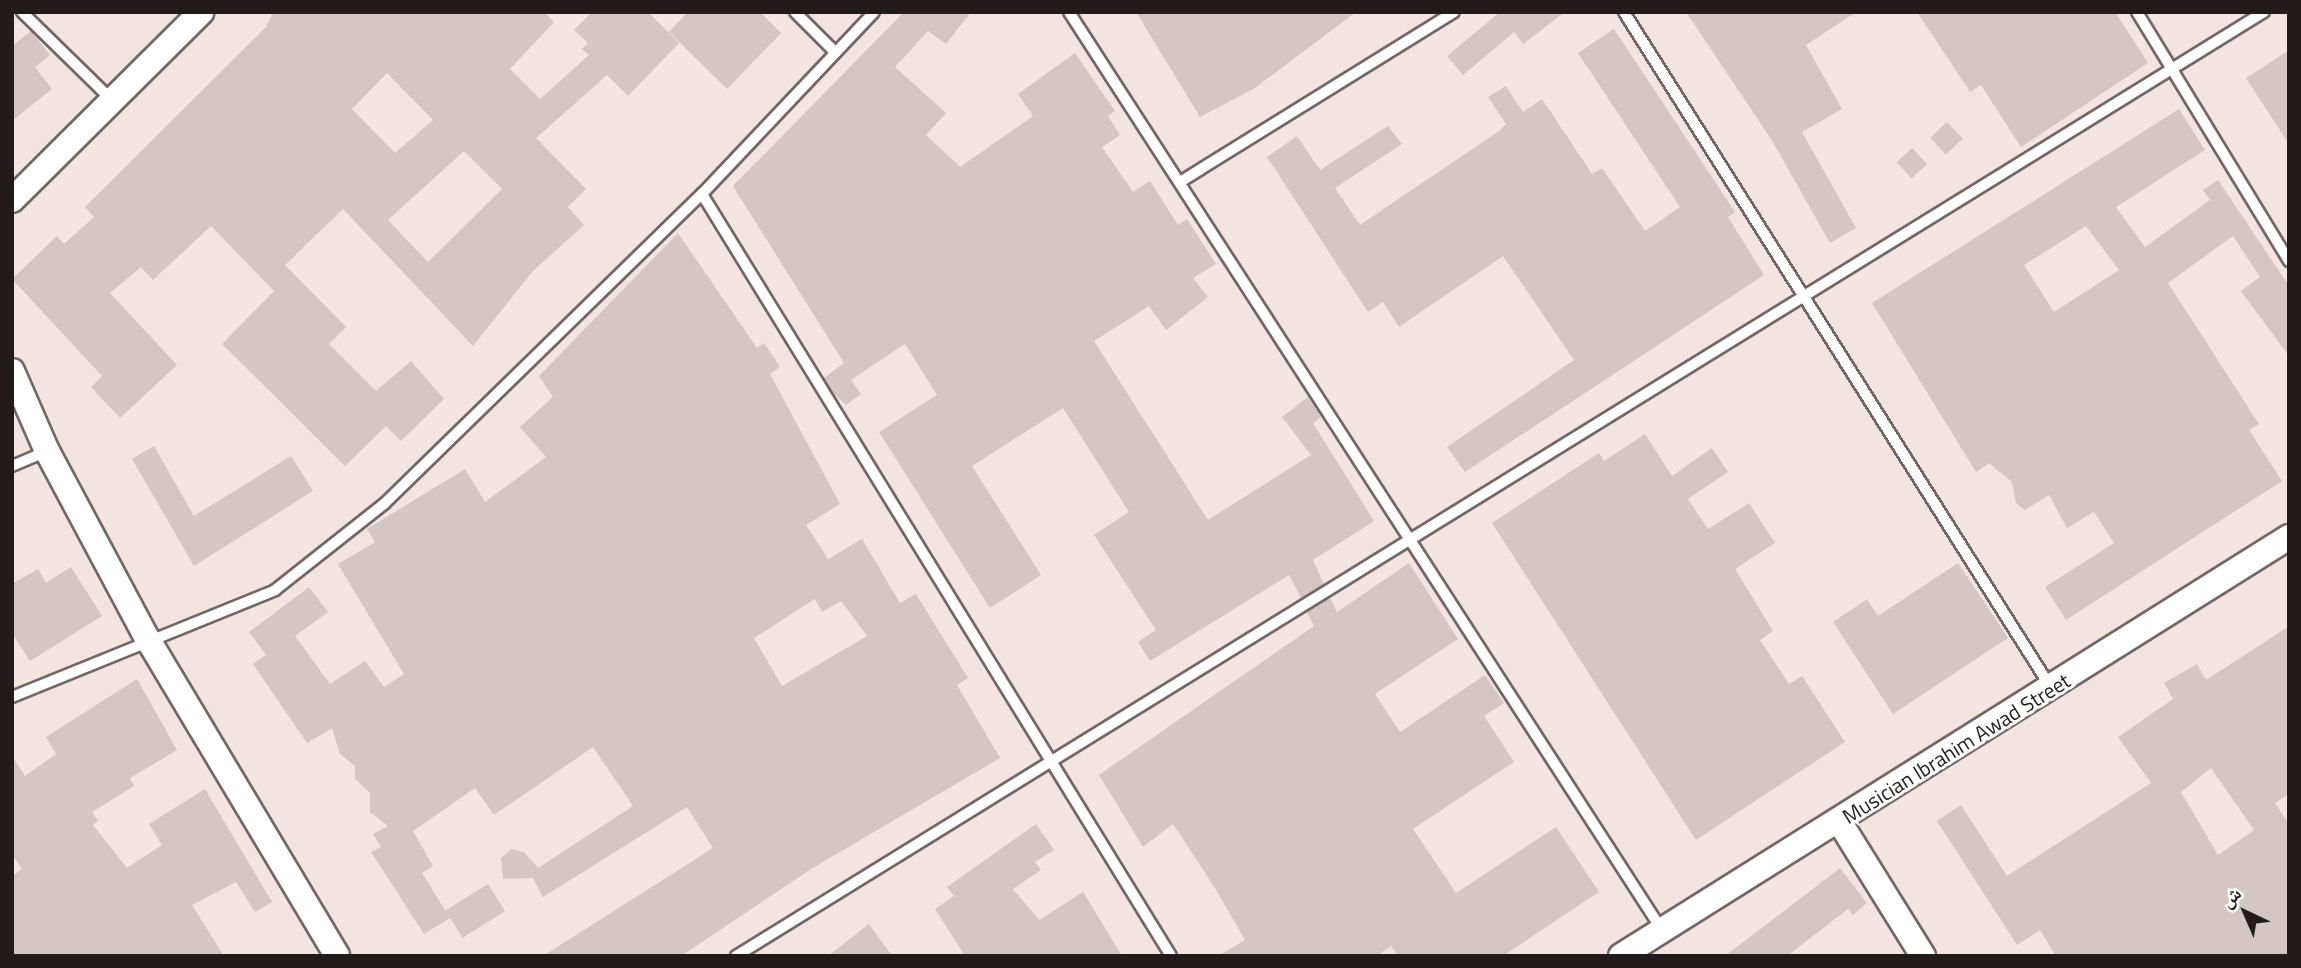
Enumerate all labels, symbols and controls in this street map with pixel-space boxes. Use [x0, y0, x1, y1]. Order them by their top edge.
street label: Musician Ibrahim Awad Street [1837, 667, 2075, 829]
north arrow [2210, 877, 2280, 947]
text: ش [2213, 879, 2247, 914]

